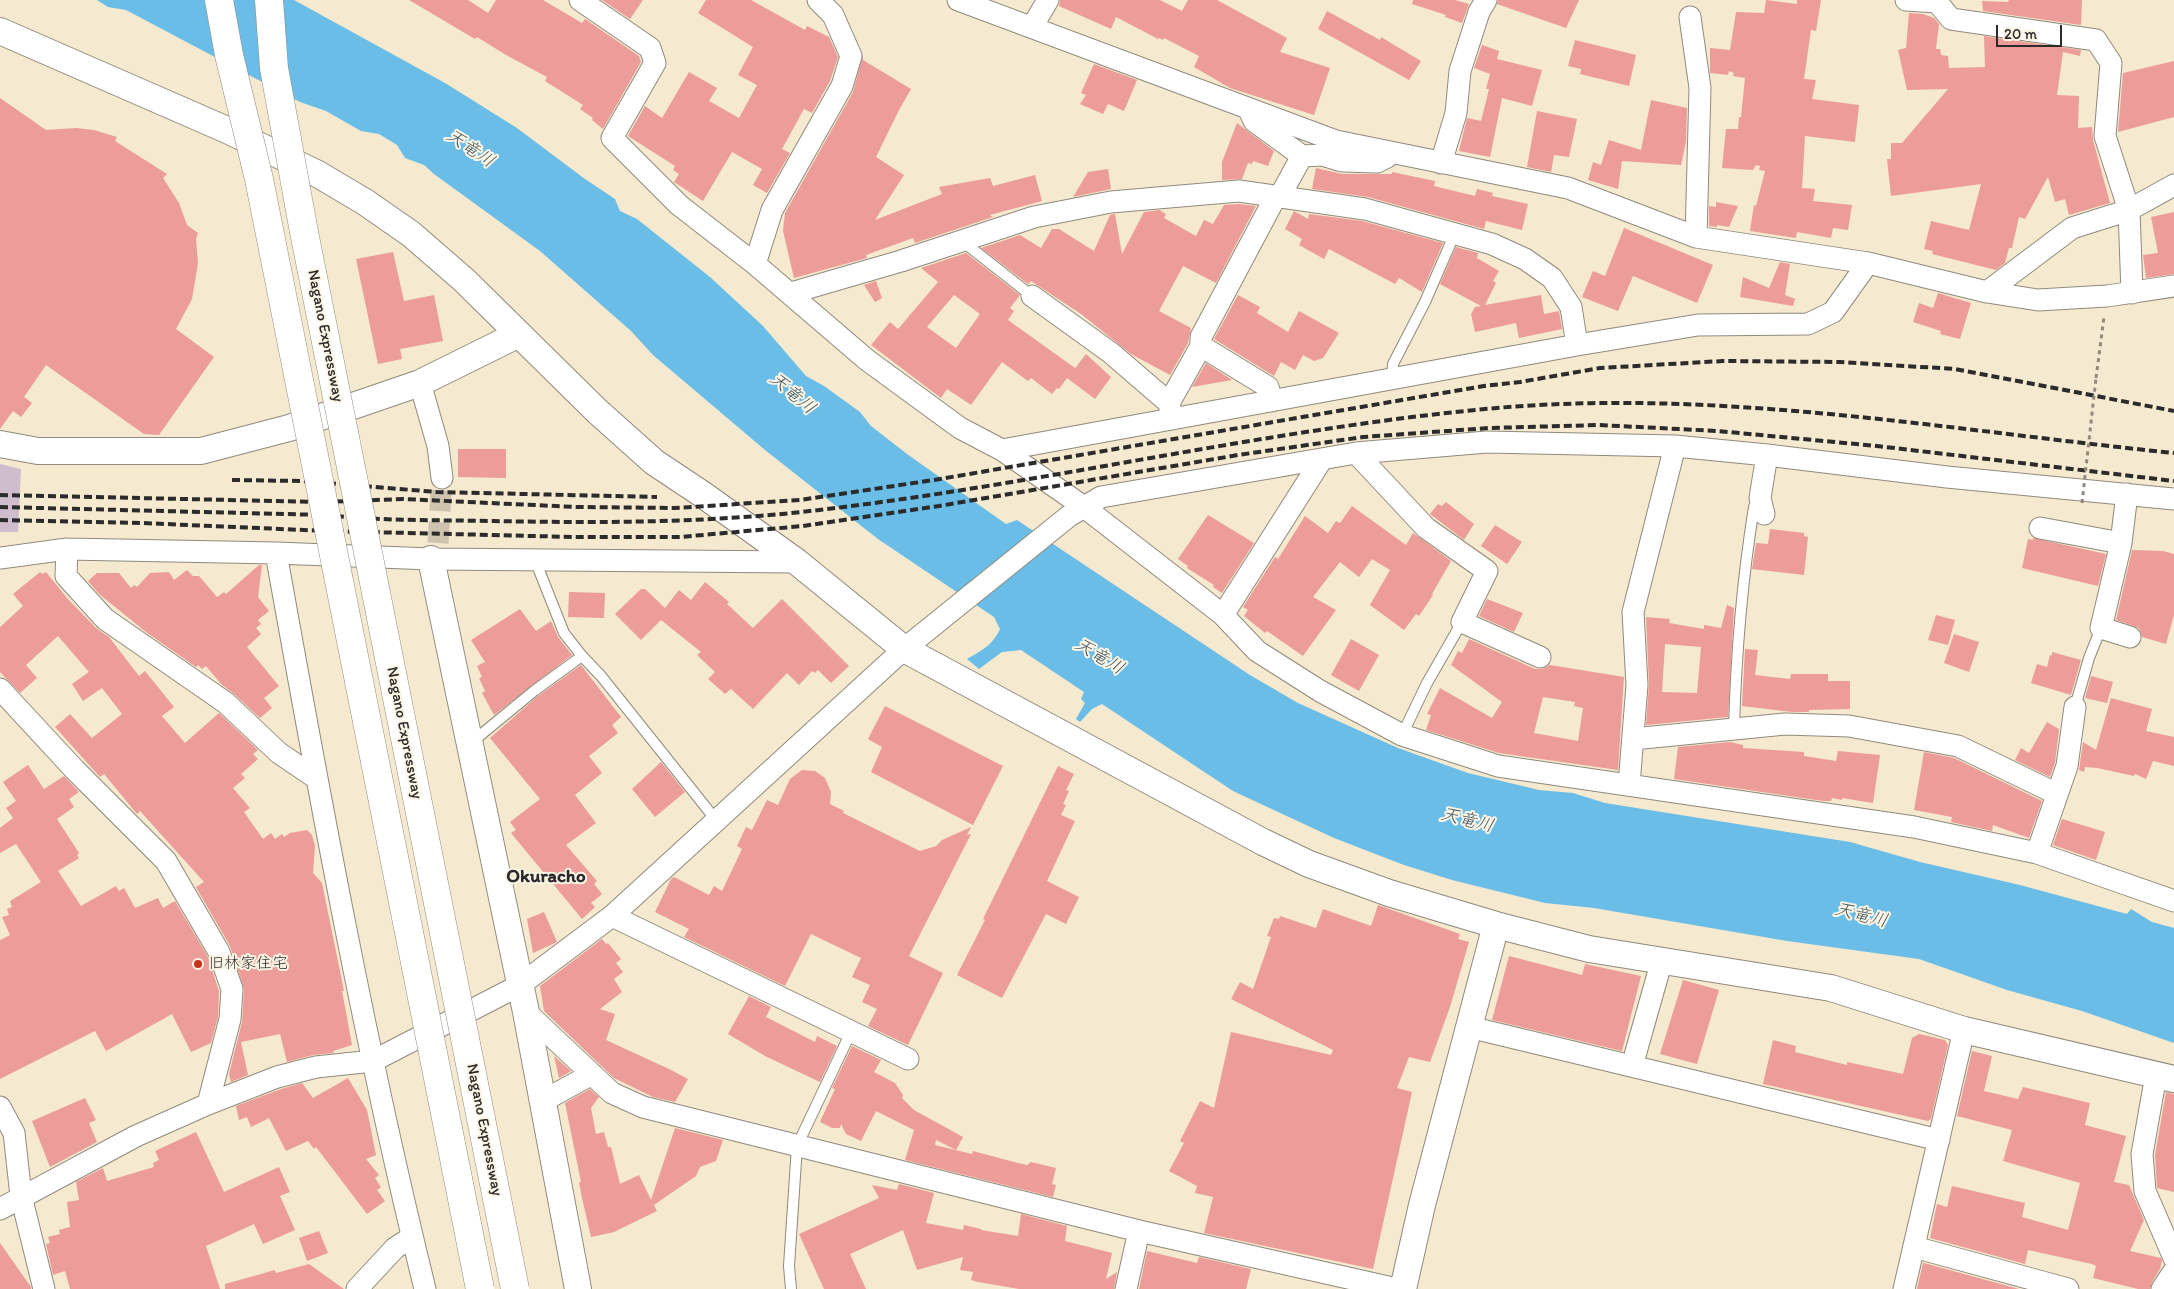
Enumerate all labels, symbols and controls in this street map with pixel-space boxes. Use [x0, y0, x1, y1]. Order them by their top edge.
scale bar [1999, 15, 2065, 47]
text: 20 m [2004, 25, 2037, 43]
water label: 天竜川 [442, 125, 498, 173]
street label: Nagano Expressway [303, 268, 347, 404]
water label: 天竜川 [764, 368, 820, 420]
water label: 天竜川 [1070, 634, 1128, 680]
street label: Nagano Expressway [382, 665, 426, 801]
water label: 天竜川 [1438, 804, 1496, 838]
district label: Okuracho [506, 866, 586, 888]
water label: 天竜川 [1832, 899, 1890, 933]
place label: 旧林家住宅 [208, 954, 288, 974]
marker: 旧林家住宅 [192, 958, 204, 970]
street label: Nagano Expressway [462, 1062, 506, 1198]

